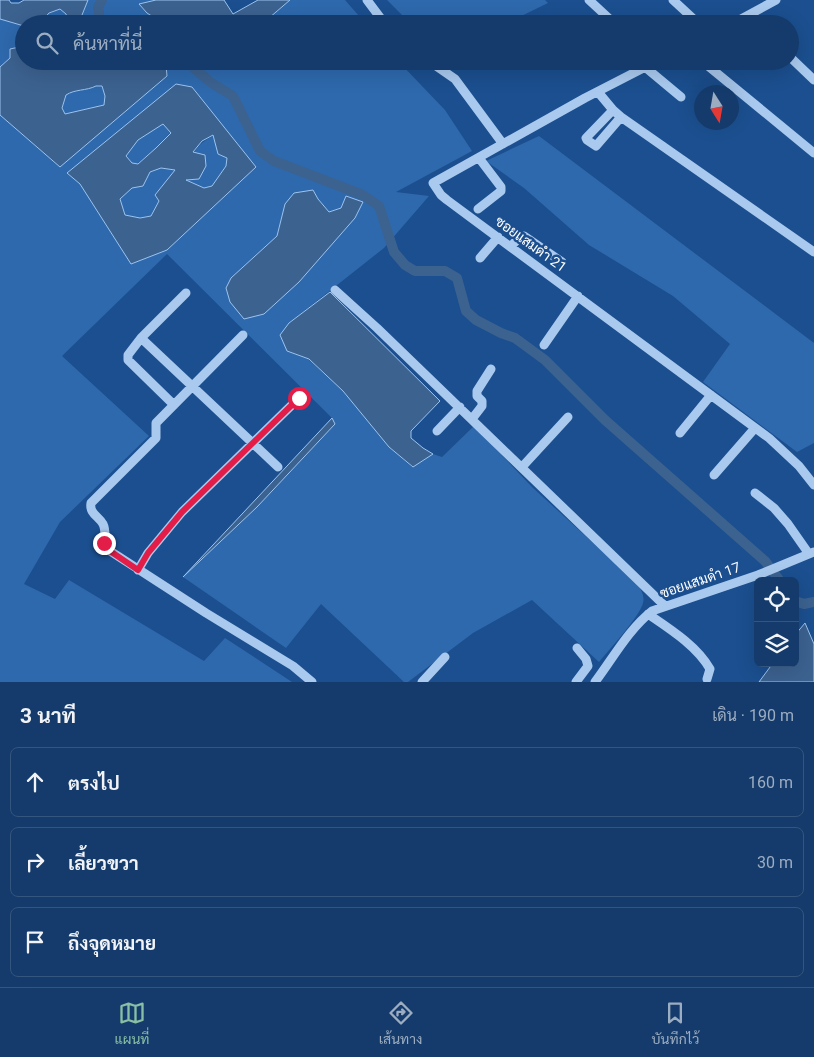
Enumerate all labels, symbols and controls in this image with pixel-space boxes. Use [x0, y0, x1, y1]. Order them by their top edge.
search box [15, 15, 799, 70]
icon: search [33, 29, 61, 57]
text: ค้นหาที่นี่ [73, 32, 142, 55]
north arrow [694, 85, 739, 130]
street label: ซอยแสมดำ 21 [492, 213, 570, 275]
route start [288, 387, 311, 410]
route end [93, 532, 116, 555]
street label: ซอยแสมดำ 17 [658, 559, 742, 601]
map controls [754, 577, 799, 667]
button: locate [754, 577, 799, 622]
button: layers [754, 622, 799, 667]
text: 3 นาที [20, 704, 76, 728]
text: เดิน · 190 m [712, 706, 794, 725]
icon: ahead [21, 768, 49, 796]
text: ตรงไป [68, 772, 120, 795]
text: 160 m [748, 773, 793, 792]
icon: right [21, 848, 49, 876]
text: เลี้ยวขวา [68, 852, 139, 875]
text: 30 m [757, 853, 793, 872]
icon: arrive [21, 928, 49, 956]
text: ถึงจุดหมาย [68, 932, 156, 955]
tab: แผนที่ [115, 999, 150, 1047]
tab: เส้นทาง [379, 999, 422, 1047]
tab: บันทึกไว้ [652, 999, 699, 1047]

